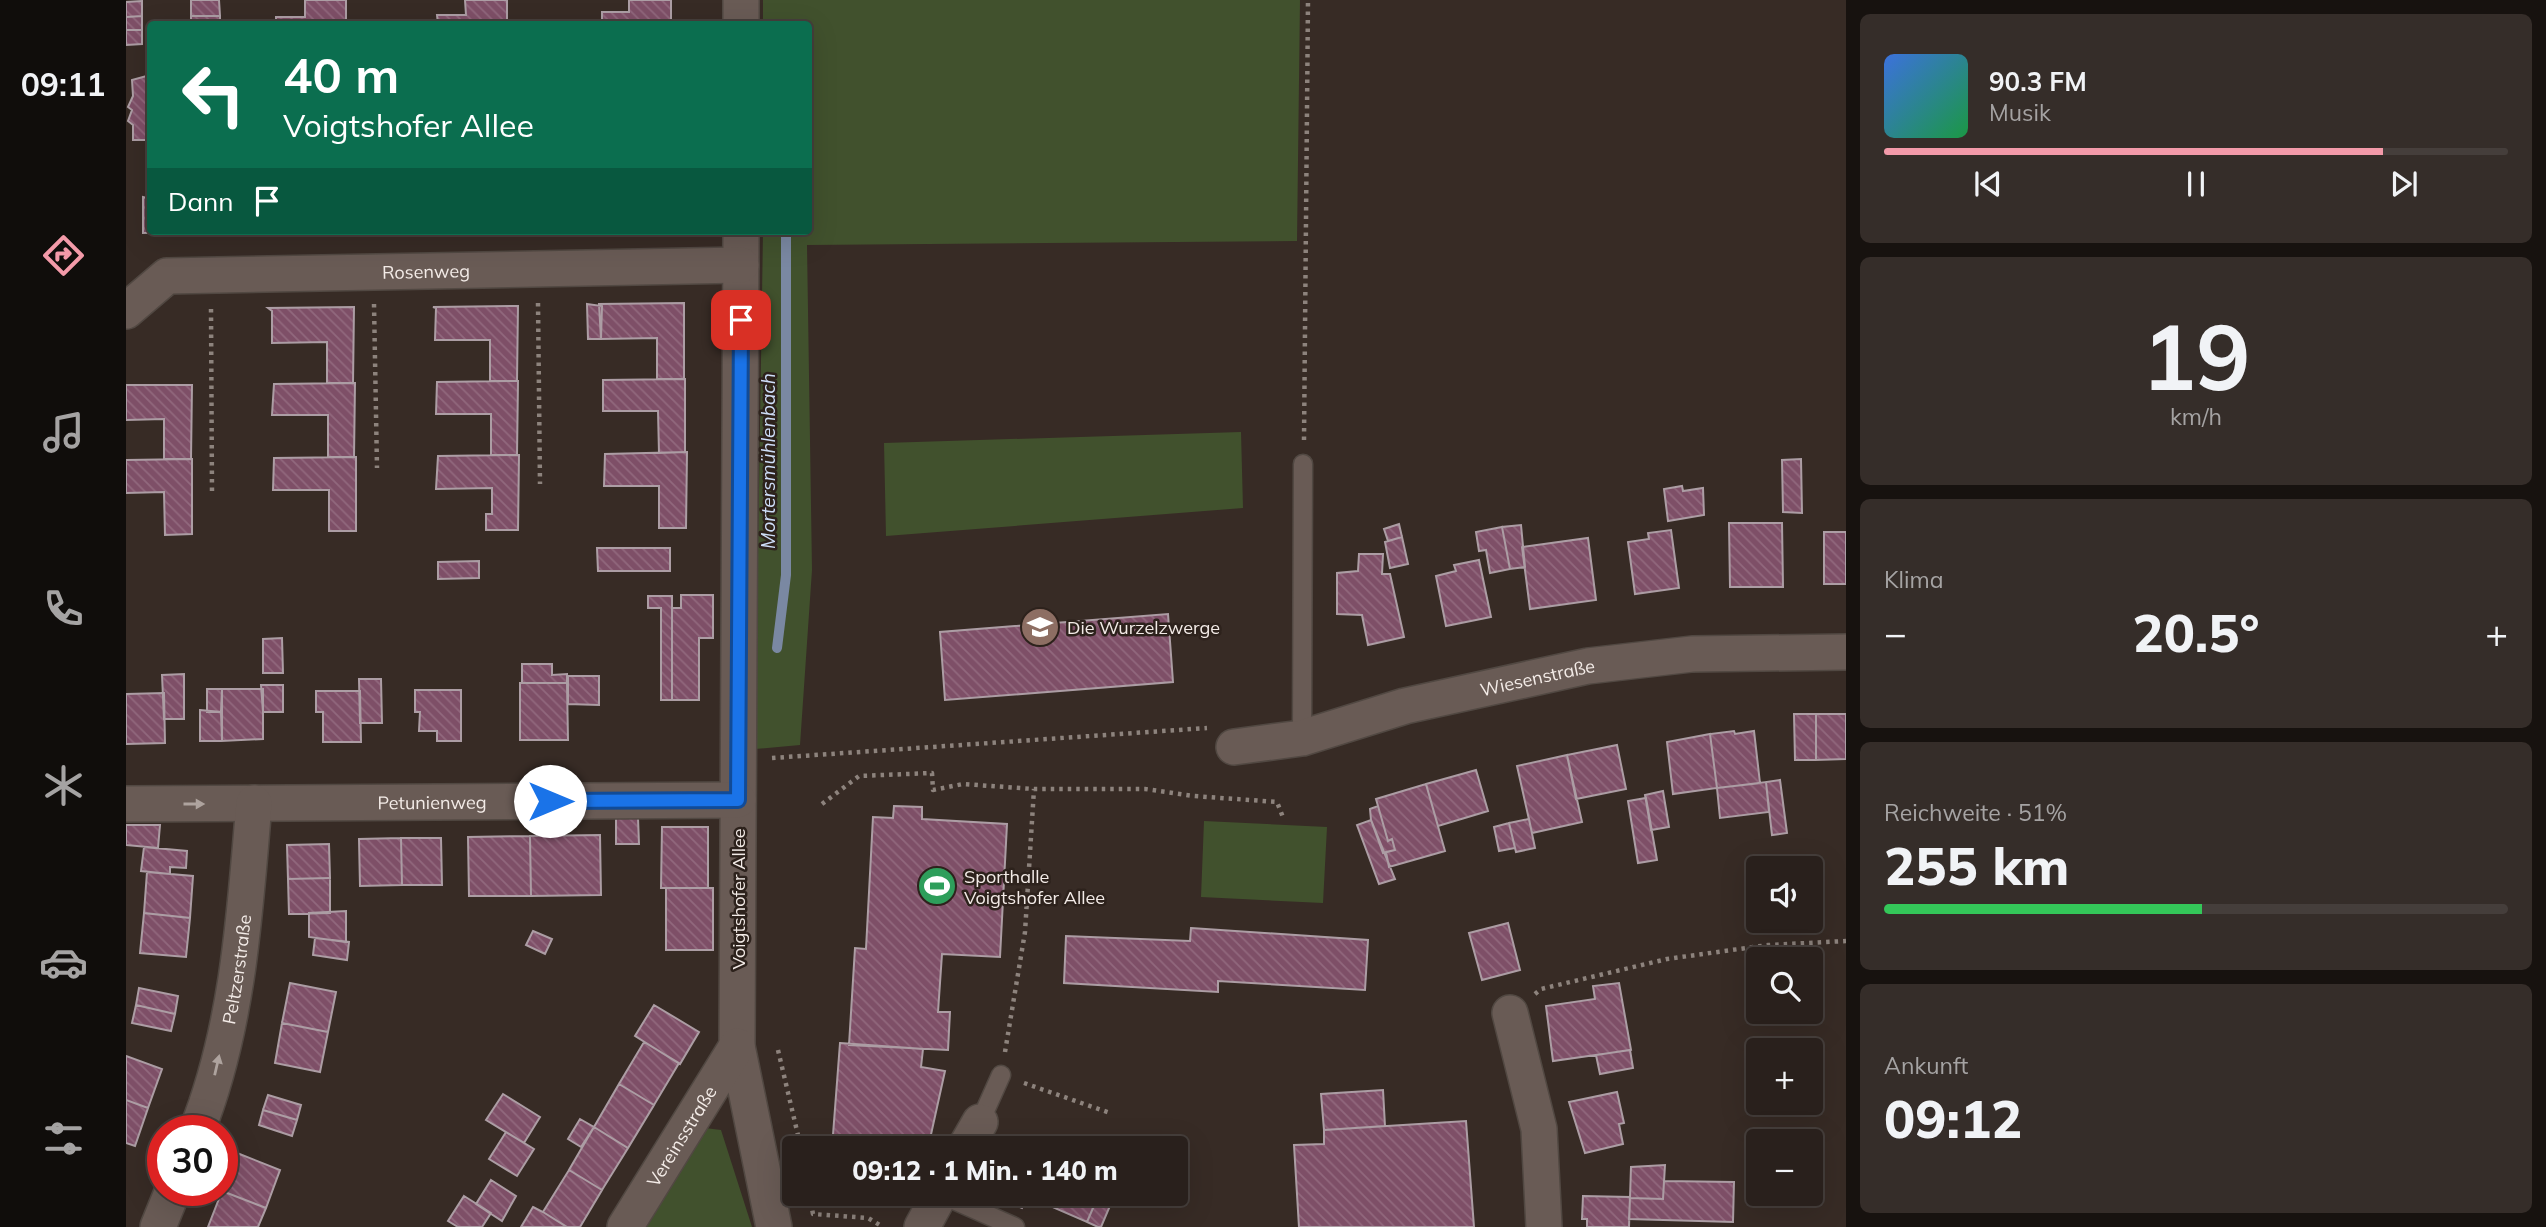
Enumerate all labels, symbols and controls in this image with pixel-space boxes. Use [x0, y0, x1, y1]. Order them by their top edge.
text: 40 m [283, 44, 399, 105]
icon: left [168, 49, 259, 140]
text: 09:11 [21, 64, 105, 104]
text: 90.3 FM [1989, 65, 2087, 98]
text: Musik [1989, 98, 2051, 127]
text: Voigtshofer Allee [283, 105, 534, 145]
icon: previous [1969, 165, 2007, 203]
icon: pause [2177, 165, 2215, 203]
icon: next [2385, 165, 2423, 203]
icon: arrive [248, 182, 286, 220]
text: Dann [168, 185, 234, 218]
icon: directions [39, 231, 88, 280]
street label: Rosenweg [382, 259, 470, 283]
pin [711, 290, 771, 350]
text: 19 [2141, 299, 2251, 413]
icon: arrive [722, 301, 760, 339]
water label: Mortersmühlenbach [756, 373, 780, 549]
text: km/h [2170, 402, 2222, 431]
icon: music [39, 408, 88, 457]
text: Klima [1884, 565, 1944, 594]
icon: phone [39, 584, 88, 633]
text: 20.5° [2132, 600, 2260, 665]
school or university icon: Die Wurzelzwerge [1019, 606, 1061, 648]
text: − [1884, 609, 1907, 657]
text: + [2485, 609, 2508, 657]
place label: Die Wurzelzwerge [1067, 616, 1220, 639]
street label: Wiesenstraße [1478, 654, 1596, 701]
icon: climate [39, 761, 88, 810]
position arrow [513, 764, 587, 838]
street label: Petunienweg [377, 790, 487, 814]
one-way arrow [183, 798, 205, 810]
text: Reichweite · 51% [1884, 798, 2067, 827]
street label: Voigtshofer Allee [727, 828, 750, 970]
text: 255 km [1884, 833, 2069, 898]
map controls [1746, 856, 1823, 1206]
button: sound [1746, 856, 1823, 933]
sports icon: Sporthalle Voigtshofer Allee [916, 865, 958, 907]
place label: Sporthalle Voigtshofer Allee [964, 865, 1105, 909]
street label: Peltzerstraße [217, 913, 256, 1026]
icon: car [39, 938, 88, 987]
button: search [1746, 947, 1823, 1024]
button: + [1746, 1038, 1823, 1115]
text: Ankunft [1884, 1051, 1968, 1080]
one-way arrow [211, 1054, 222, 1076]
street label: Vereinsstraße [641, 1081, 721, 1191]
text: 09:12 [1884, 1086, 2022, 1151]
icon: filters [39, 1114, 88, 1163]
speed limit sign: 30 [147, 1115, 238, 1206]
button: − [1746, 1129, 1823, 1206]
text: 09:12 · 1 Min. · 140 m [852, 1154, 1118, 1187]

